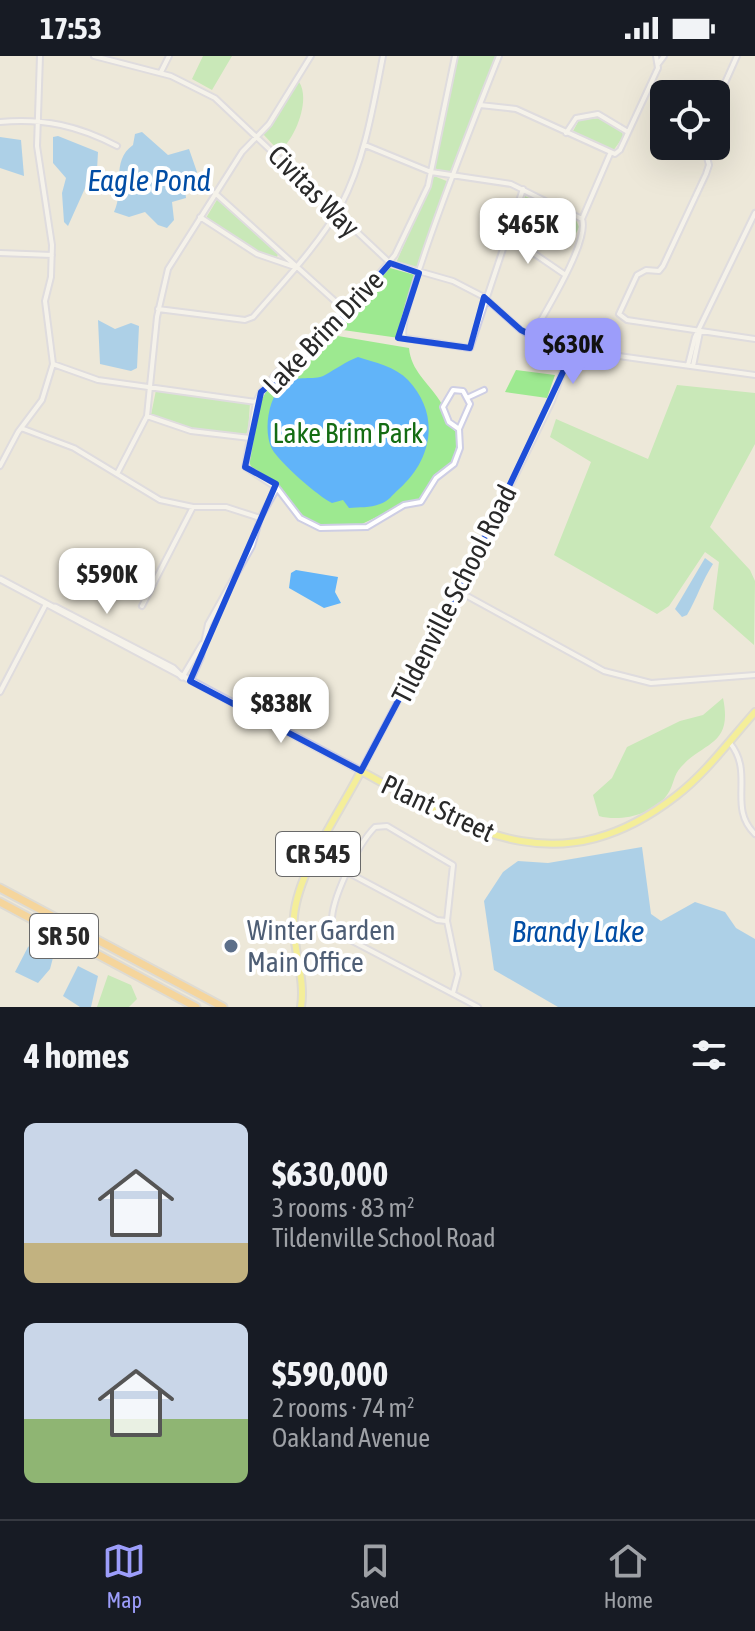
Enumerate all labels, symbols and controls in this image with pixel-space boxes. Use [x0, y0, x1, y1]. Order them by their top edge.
text: 17:53 [40, 11, 102, 45]
map controls [650, 80, 730, 160]
button: locate [650, 80, 730, 160]
street label: Civitas Way [262, 139, 366, 243]
water label: Eagle Pond [87, 163, 211, 197]
pin: $465K [472, 198, 584, 266]
text: $465K [498, 209, 558, 239]
street label: Lake Brim Drive [256, 264, 390, 400]
pin: $630K [517, 318, 629, 386]
text: $630K [543, 329, 603, 359]
park label: Lake Brim Park [273, 417, 423, 449]
street label: Tildenville School Road [385, 480, 523, 708]
pin: $590K [51, 548, 163, 616]
text: $590K [77, 559, 137, 589]
pin: $838K [225, 677, 337, 745]
text: $838K [251, 688, 311, 718]
street label: Plant Street [376, 768, 500, 848]
road number: CR 545 [276, 832, 360, 876]
road number: SR 50 [30, 914, 98, 958]
place label: Winter Garden Main Office [247, 914, 396, 978]
water label: Brandy Lake [511, 914, 645, 948]
marker: Winter Garden Main Office [222, 937, 240, 955]
icon: filters [687, 1033, 731, 1077]
text: 4 homes [24, 1036, 129, 1075]
text: $630,000 [272, 1154, 388, 1193]
icon: home [88, 1155, 184, 1251]
text: 3 rooms · 83 m² [272, 1193, 414, 1223]
text: Tildenville School Road [272, 1223, 496, 1253]
text: $590,000 [272, 1354, 388, 1393]
icon: home [88, 1355, 184, 1451]
text: 2 rooms · 74 m² [272, 1393, 414, 1423]
text: Oakland Avenue [272, 1423, 430, 1453]
tab: Map [102, 1539, 146, 1613]
tab: Saved [351, 1539, 399, 1613]
tab: Home [604, 1539, 653, 1613]

